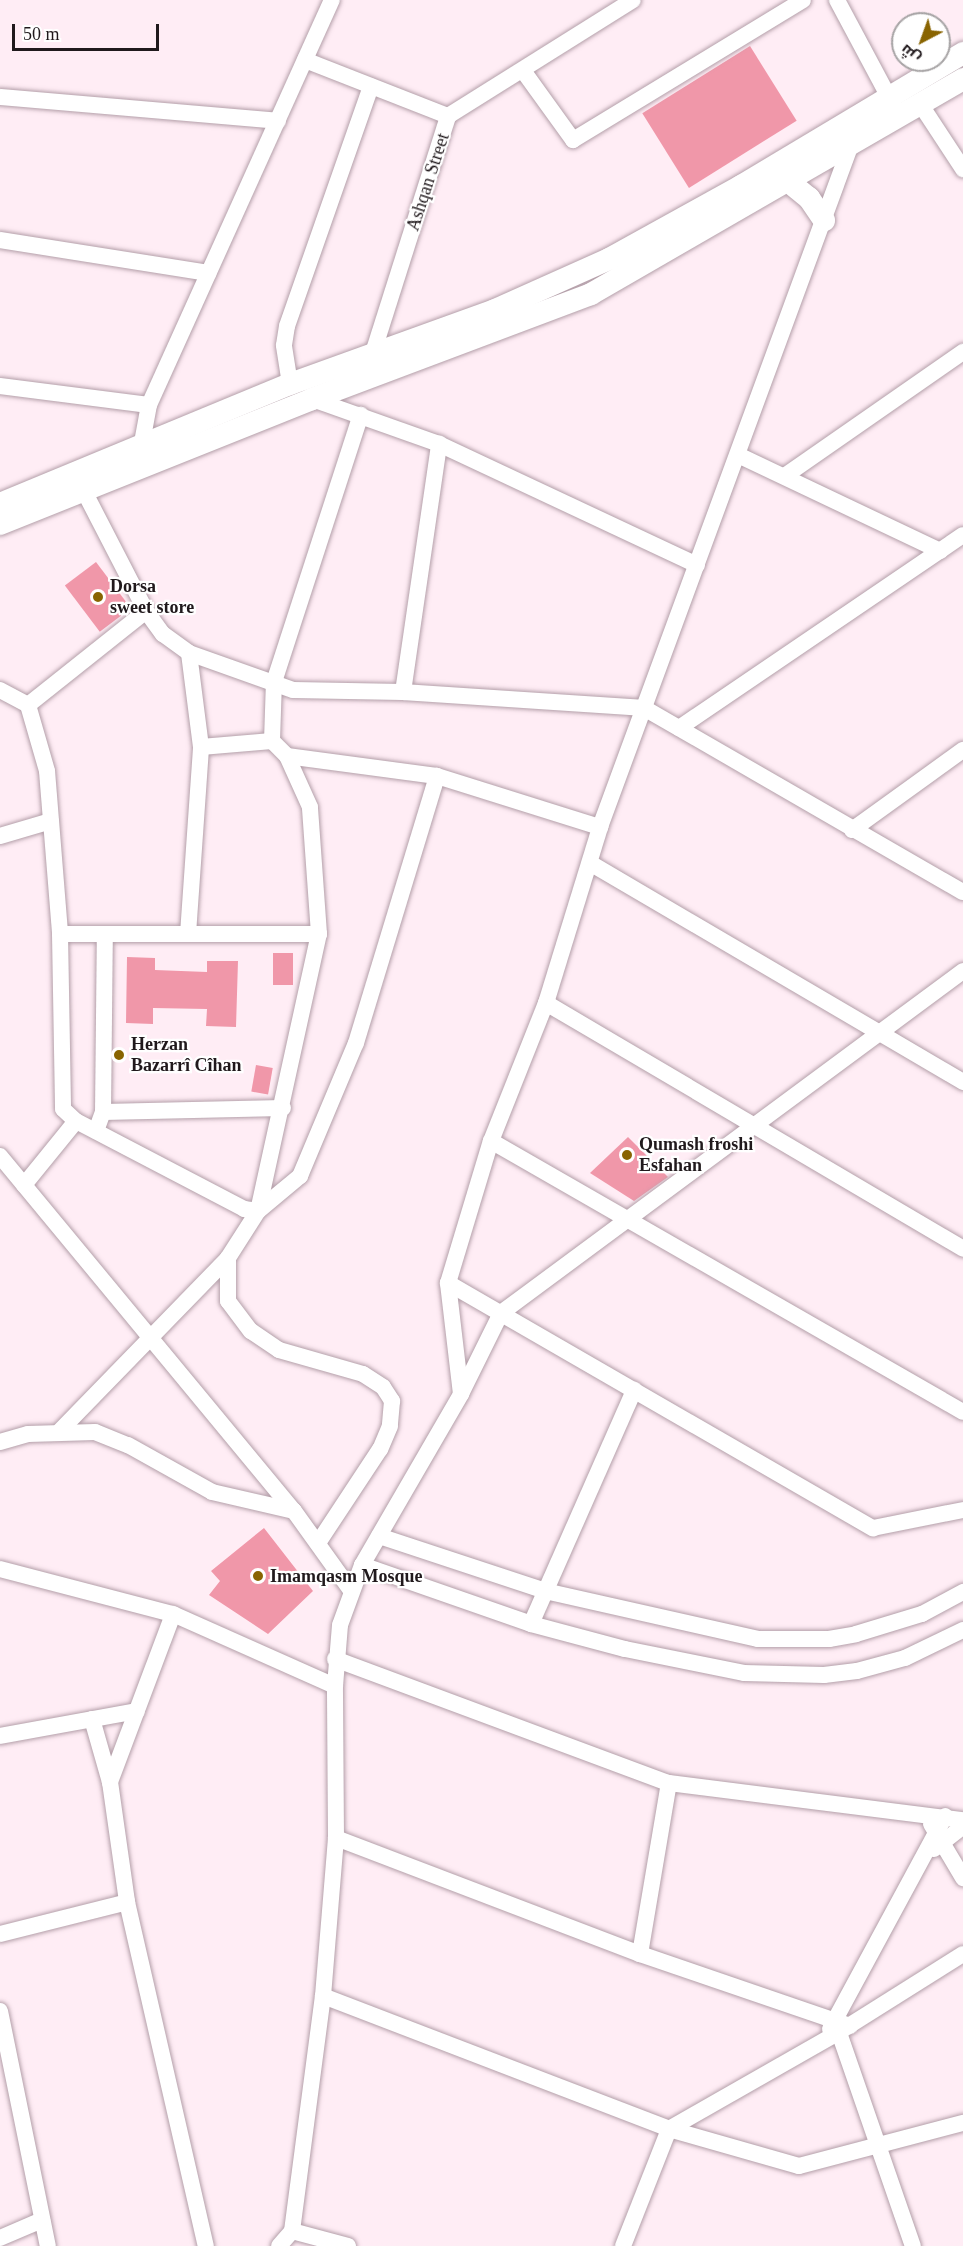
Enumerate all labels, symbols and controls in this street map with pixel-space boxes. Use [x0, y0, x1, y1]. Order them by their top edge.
scale bar [15, 12, 162, 50]
north arrow [891, 12, 951, 72]
text: 50 m [23, 24, 60, 44]
text: ش [897, 41, 923, 68]
street label: Ashqan Street [402, 130, 454, 234]
place label: Dorsa sweet store [110, 576, 194, 618]
marker: Dorsa sweet store [91, 590, 105, 604]
place label: Herzan Bazarrî Cîhan [131, 1034, 241, 1076]
marker: Herzan Bazarrî Cîhan [112, 1048, 126, 1062]
place label: Qumash froshi Esfahan [639, 1134, 753, 1176]
marker: Qumash froshi Esfahan [620, 1148, 634, 1162]
place label: Imamqasm Mosque [270, 1565, 423, 1587]
marker: Imamqasm Mosque [251, 1569, 265, 1583]

